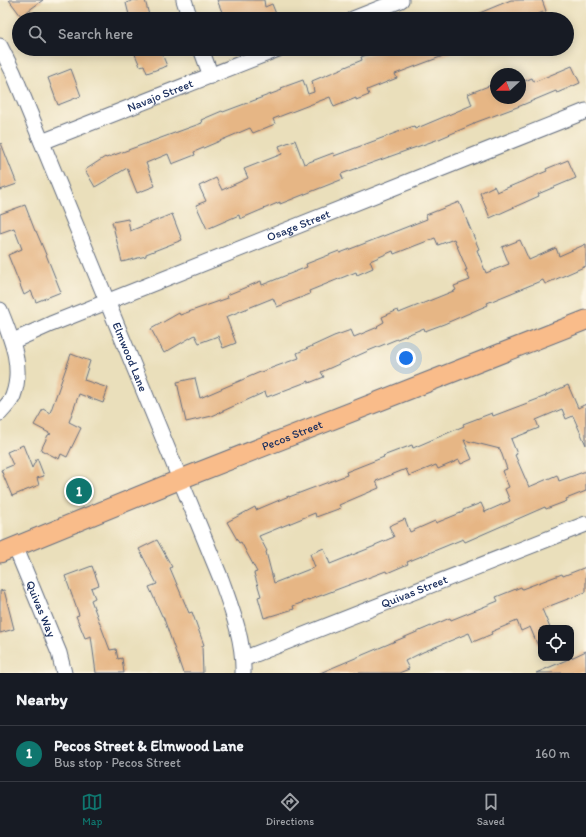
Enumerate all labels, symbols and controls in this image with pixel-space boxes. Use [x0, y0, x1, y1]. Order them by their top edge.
search box [12, 12, 574, 56]
icon: search [26, 23, 48, 45]
text: Search here [58, 25, 133, 43]
north arrow [490, 68, 526, 104]
street label: Navajo Street [125, 76, 196, 115]
street label: Osage Street [265, 206, 333, 244]
street label: Elmwood Lane [109, 320, 150, 394]
your location [396, 348, 416, 368]
street label: Pecos Street [260, 417, 325, 454]
pin: 1 [66, 476, 92, 506]
street label: Quivas Street [379, 572, 450, 611]
street label: Quivas Way [23, 578, 59, 640]
map controls [538, 625, 574, 661]
button: locate [538, 625, 574, 661]
text: Nearby [16, 689, 68, 709]
text: Pecos Street & Elmwood Lane [54, 737, 244, 755]
text: 1 [26, 746, 32, 761]
text: 160 m [535, 746, 570, 761]
text: Bus stop · Pecos Street [54, 755, 181, 770]
tab: Map [81, 791, 103, 828]
tab: Directions [266, 791, 314, 828]
tab: Saved [477, 791, 505, 828]

